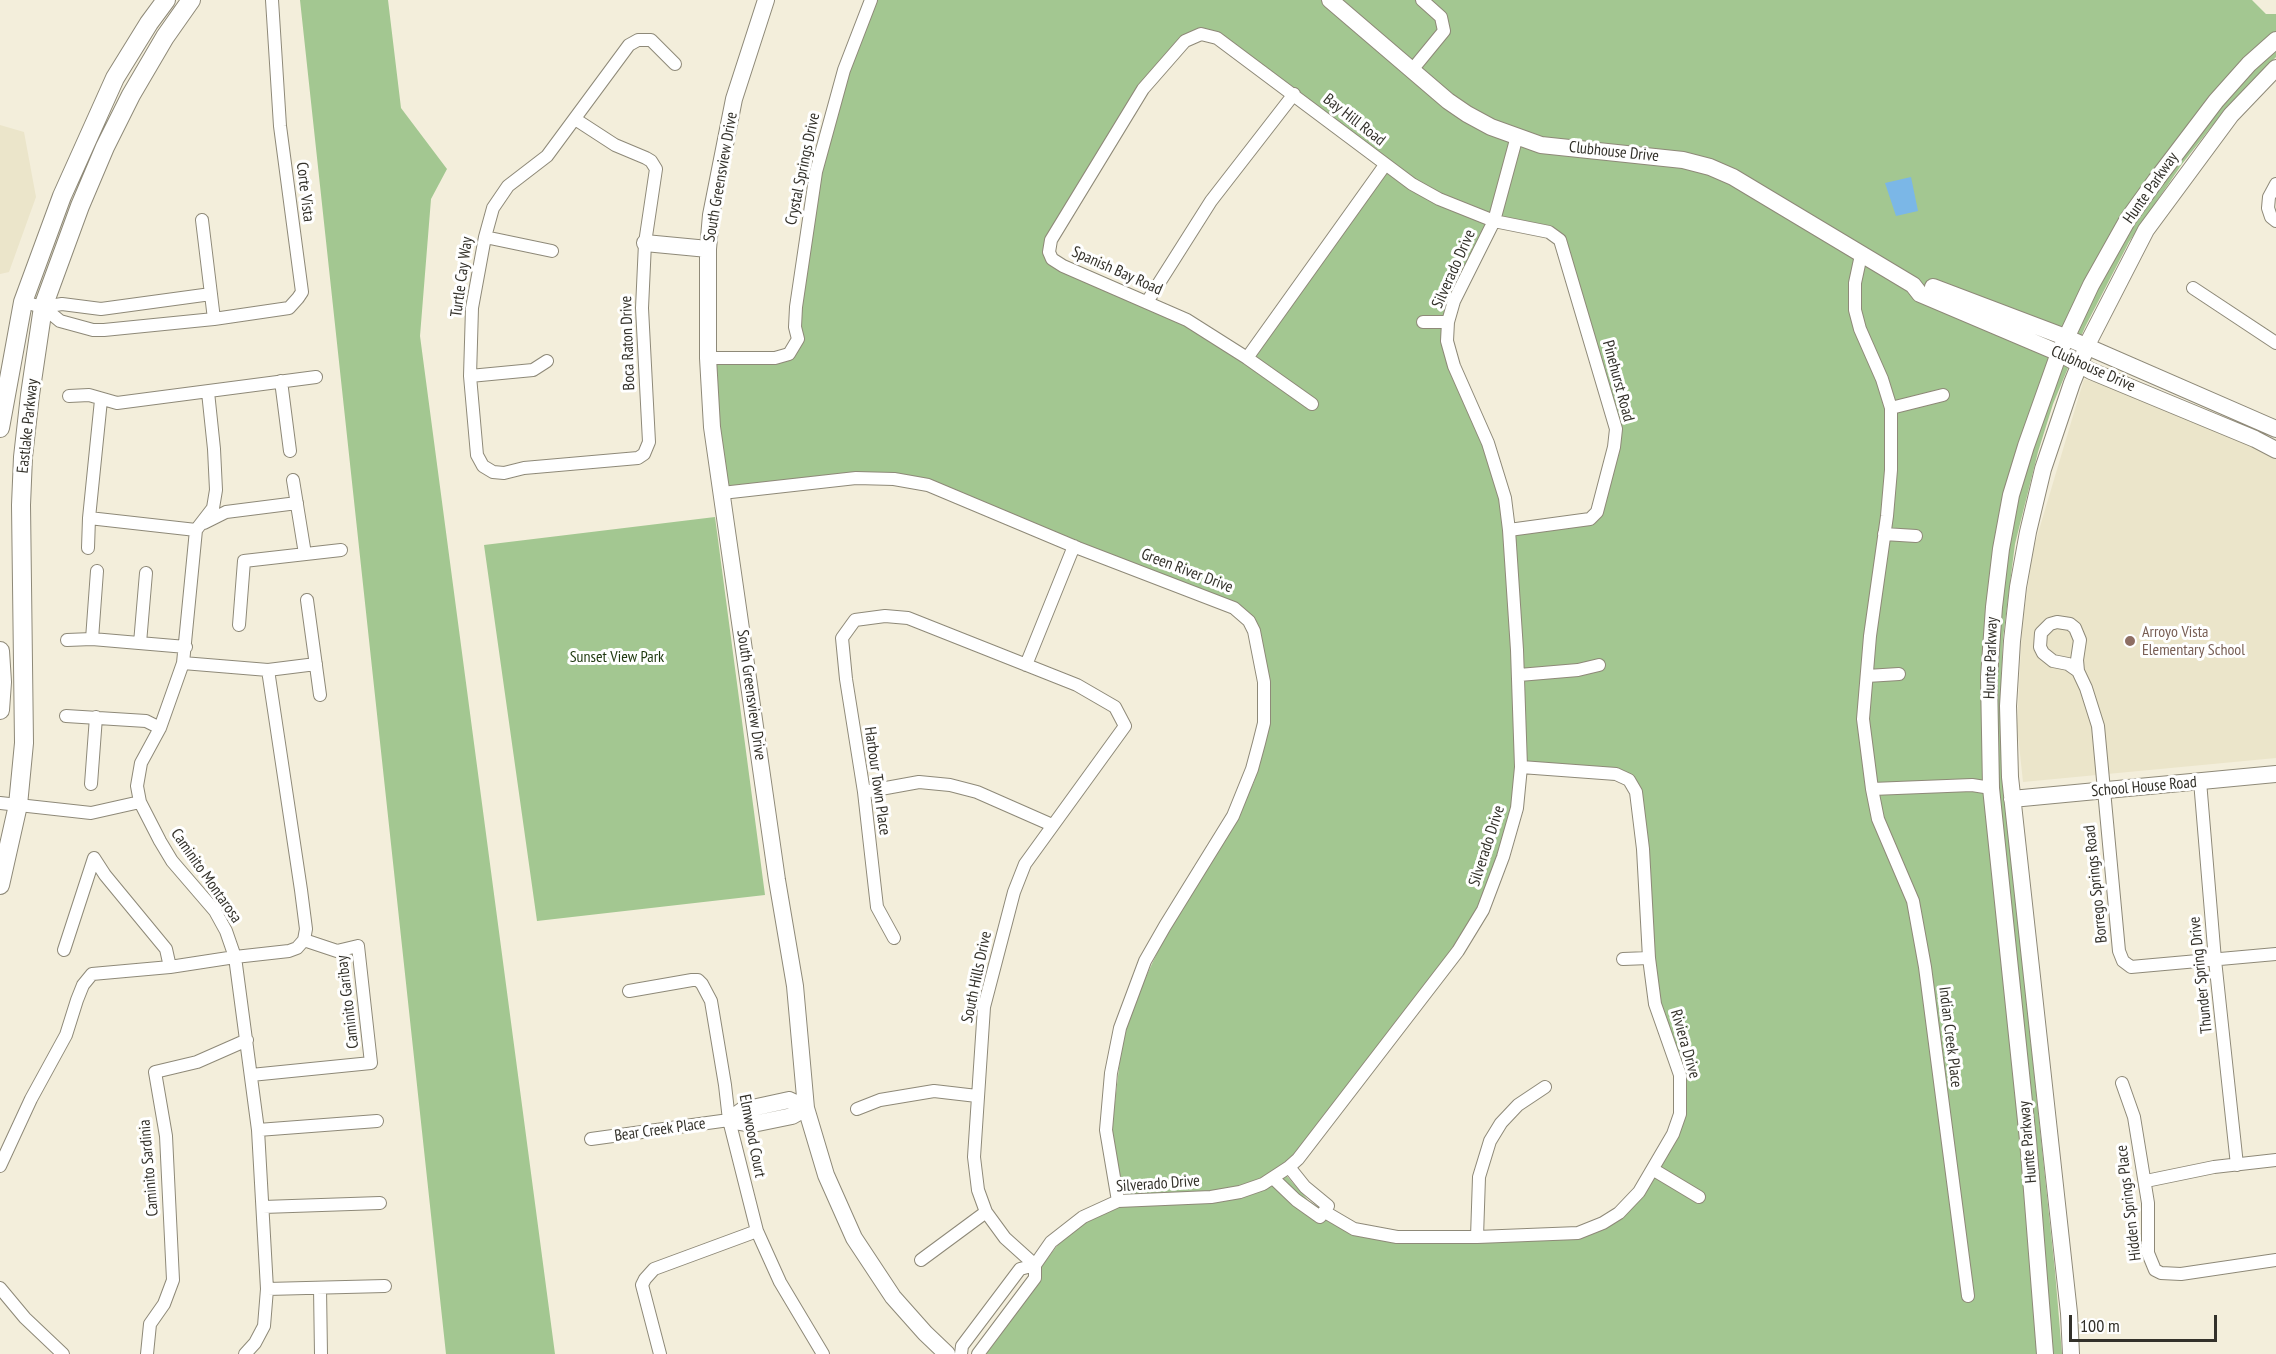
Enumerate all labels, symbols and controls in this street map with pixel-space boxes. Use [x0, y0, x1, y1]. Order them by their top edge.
street label: Bay Hill Road [1319, 90, 1389, 150]
street label: South Greensview Drive [700, 111, 742, 243]
street label: Crystal Springs Drive [782, 111, 824, 227]
street label: Clubhouse Drive [1568, 138, 1660, 166]
street label: Hunte Parkway [2119, 149, 2183, 227]
street label: Corte Vista [292, 161, 318, 223]
street label: Silverado Drive [1428, 227, 1480, 311]
street label: Turtle Cay Way [447, 235, 477, 319]
street label: Spanish Bay Road [1069, 242, 1165, 300]
street label: Boca Raton Drive [617, 295, 639, 391]
street label: Pinehurst Road [1598, 338, 1638, 424]
street label: Clubhouse Drive [2048, 342, 2138, 396]
street label: Eastlake Parkway [13, 378, 43, 474]
street label: Green River Drive [1138, 545, 1236, 597]
street label: Hunte Parkway [1980, 616, 2002, 700]
place label: Arroyo Vista Elementary School [2142, 622, 2245, 660]
street label: South Greensview Drive [732, 629, 770, 761]
marker: Arroyo Vista Elementary School [2123, 634, 2137, 648]
park label: Sunset View Park [570, 647, 664, 667]
street label: Harbour Town Place [860, 725, 894, 837]
street label: School House Road [2091, 773, 2197, 801]
street label: Silverado Drive [1465, 803, 1509, 889]
street label: Borrego Springs Road [2080, 824, 2112, 944]
street label: Caminito Montarosa [166, 825, 246, 927]
street label: Thunder Spring Drive [2185, 916, 2217, 1034]
street label: South Hills Drive [958, 930, 996, 1024]
street label: Caminito Garibay [333, 954, 363, 1050]
street label: Indian Creek Place [1934, 985, 1966, 1089]
street label: Riviera Drive [1666, 1007, 1704, 1081]
street label: Elmwood Court [735, 1093, 769, 1179]
street label: Hunte Parkway [2015, 1100, 2041, 1184]
street label: Bear Creek Place [613, 1114, 707, 1146]
street label: Caminito Sardinia [135, 1119, 163, 1217]
street label: Hidden Springs Place [2112, 1144, 2146, 1262]
street label: Silverado Drive [1115, 1171, 1201, 1197]
scale bar [2072, 1303, 2220, 1341]
text: 100 m [2080, 1314, 2120, 1337]

